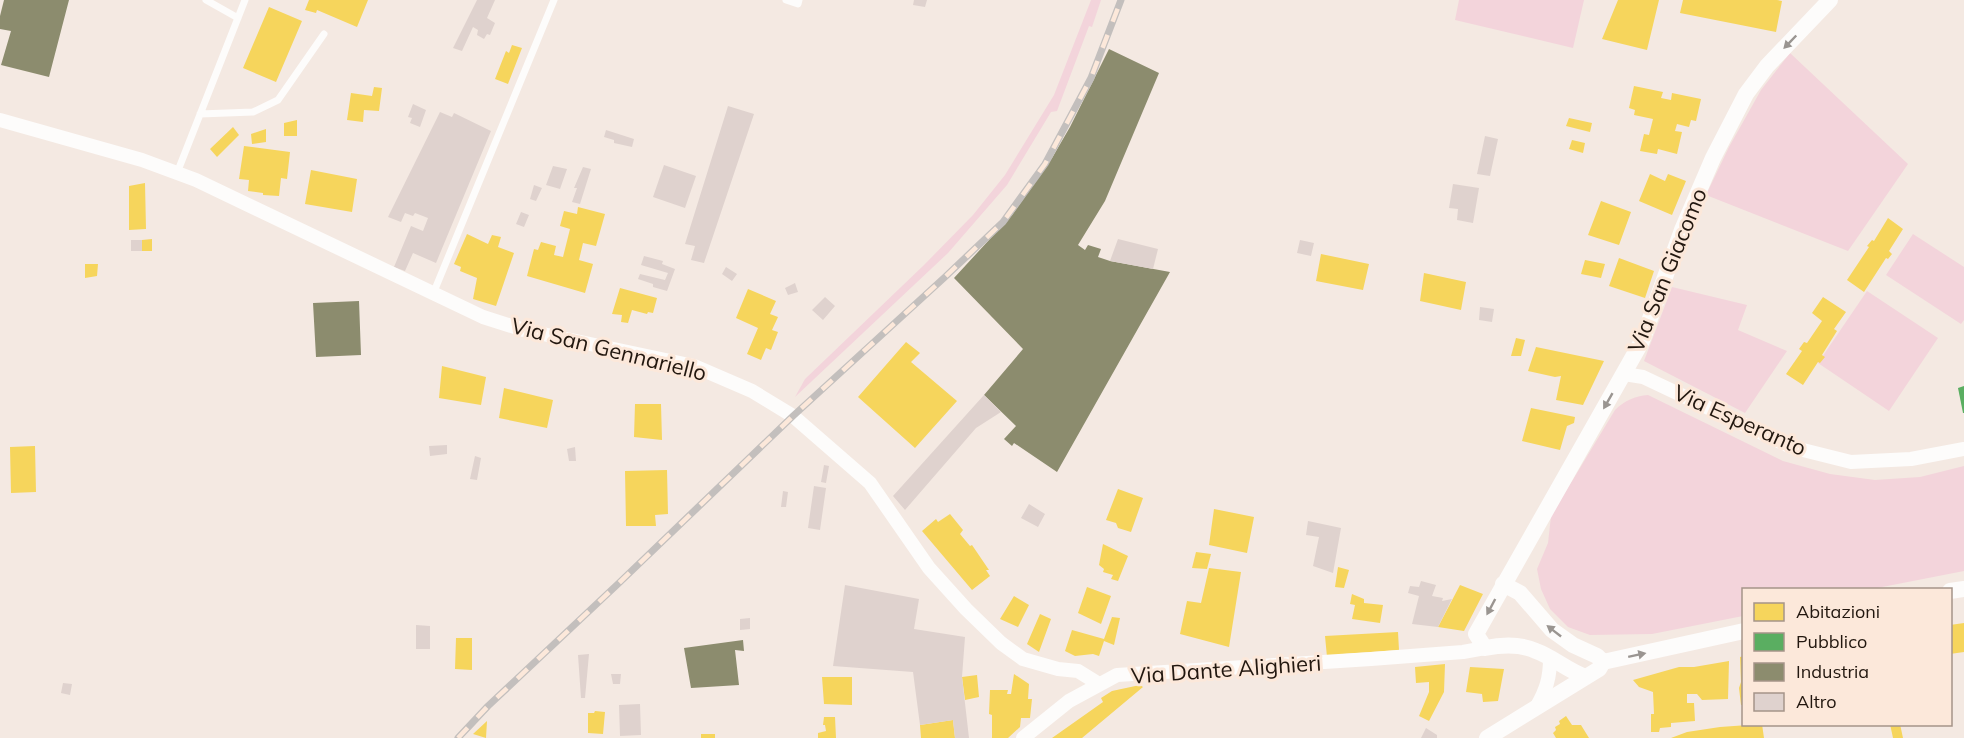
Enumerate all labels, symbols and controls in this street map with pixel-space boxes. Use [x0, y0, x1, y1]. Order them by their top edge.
one-way arrow [1783, 35, 1797, 49]
street label: Via San Giacomo [1621, 184, 1713, 356]
street label: Via San Gennariello [508, 311, 710, 387]
street label: Via Esperanto [1669, 378, 1811, 462]
one-way arrow [1603, 393, 1613, 410]
legend [1742, 588, 1952, 726]
one-way arrow [1486, 599, 1496, 616]
text: Abitazioni [1796, 600, 1880, 623]
one-way arrow [1547, 625, 1562, 637]
text: Pubblico [1796, 630, 1867, 653]
street label: Via Dante Alighieri [1130, 648, 1322, 690]
one-way arrow [1628, 649, 1646, 659]
text: Industria [1796, 660, 1869, 683]
text: Altro [1796, 690, 1837, 713]

